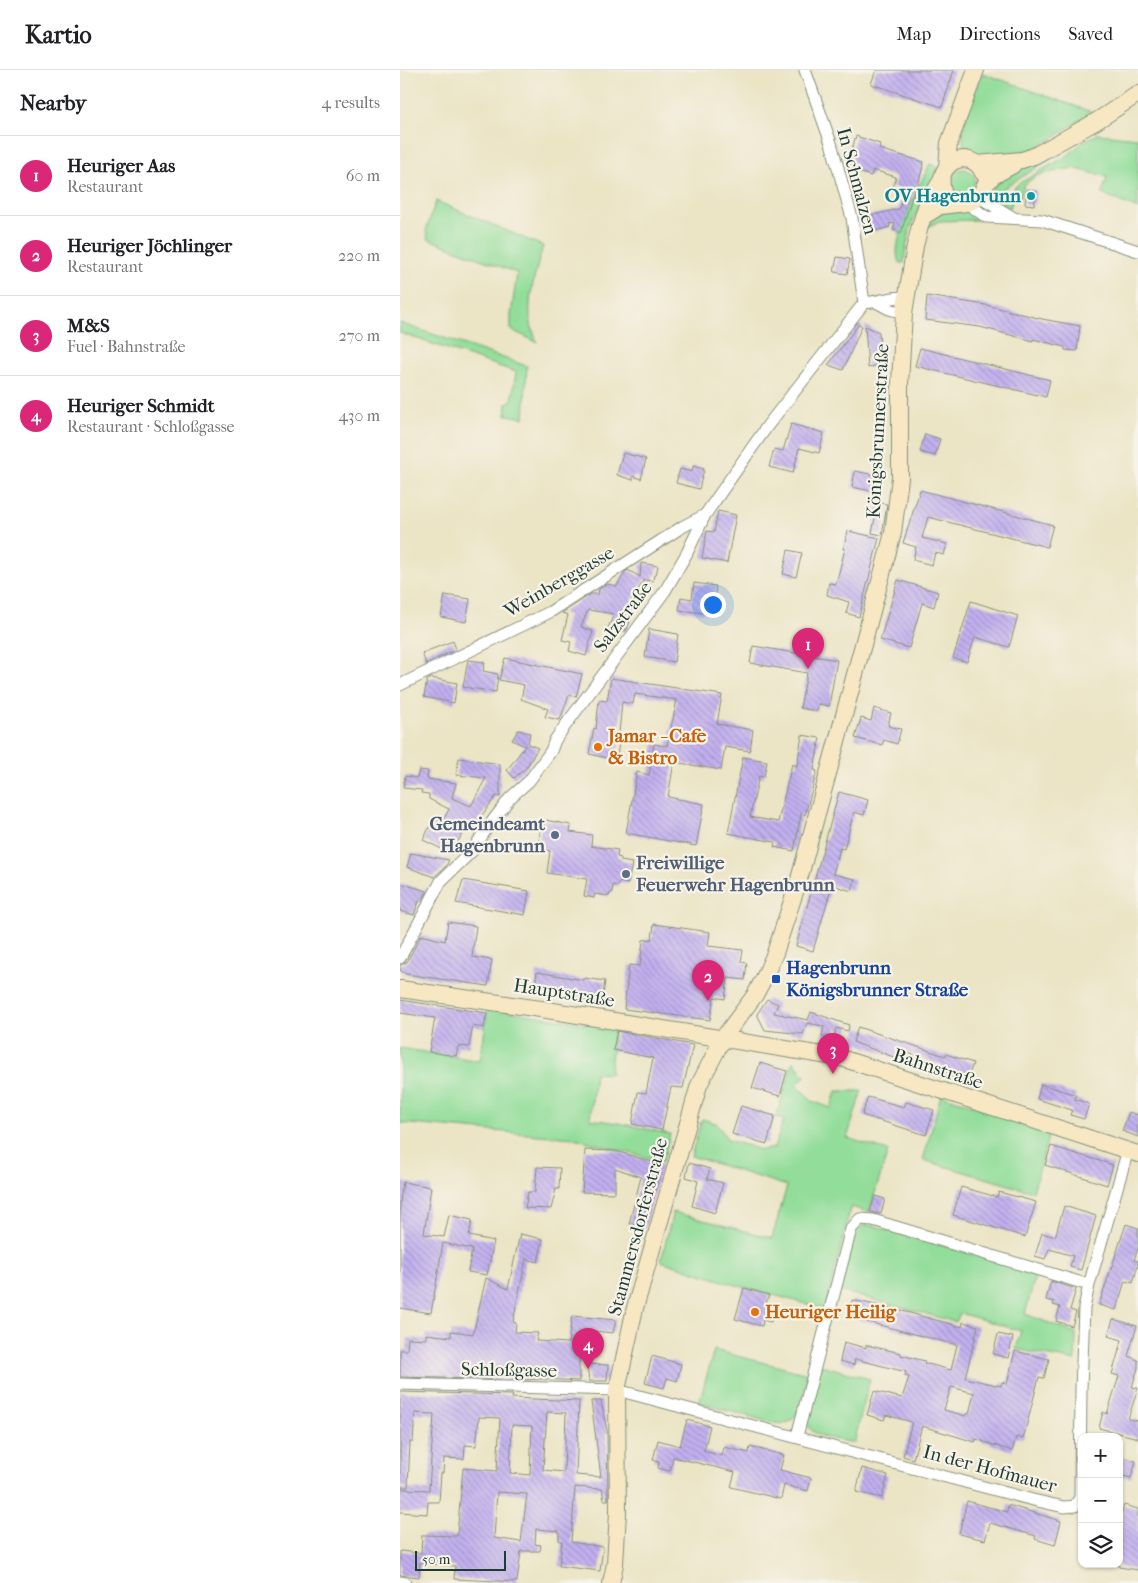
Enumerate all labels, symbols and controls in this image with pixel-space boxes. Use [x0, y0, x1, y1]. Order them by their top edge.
text: Kartio [25, 21, 92, 49]
text: Map [897, 24, 931, 45]
text: Directions [959, 24, 1040, 45]
text: Saved [1068, 24, 1113, 45]
text: Nearby [20, 91, 86, 115]
text: 4 results [322, 93, 380, 112]
street label: In Schmalzen [832, 125, 882, 237]
text: Heuriger Aas [67, 155, 175, 177]
text: 1 [33, 166, 39, 185]
text: 60 m [346, 166, 380, 185]
text: Restaurant [67, 177, 143, 196]
place label: OV Hagenbrunn [885, 185, 1022, 207]
marker: OV Hagenbrunn [1025, 190, 1037, 202]
text: Heuriger Jöchlinger [67, 235, 232, 257]
text: 2 [32, 246, 40, 265]
text: 220 m [338, 246, 380, 265]
text: Restaurant [67, 257, 143, 276]
text: M&S [67, 315, 110, 337]
text: 3 [33, 326, 39, 345]
text: 270 m [339, 326, 380, 345]
text: Fuel · Bahnstraße [67, 337, 186, 356]
street label: Königsbrunnerstraße [862, 343, 894, 519]
text: Heuriger Schmidt [67, 395, 214, 417]
text: 4 [31, 406, 41, 425]
text: 430 m [338, 406, 380, 425]
text: Restaurant · Schloßgasse [67, 417, 235, 436]
street label: Weinberggasse [499, 542, 618, 623]
street label: Salzstraße [589, 577, 657, 657]
your location [700, 592, 726, 618]
pin: 1 [792, 628, 824, 669]
place label: Jamar - Cafe & Bistro [606, 725, 707, 769]
marker: Jamar - Cafe & Bistro [592, 741, 604, 753]
place label: Gemeindeamt Hagenbrunn [430, 813, 546, 857]
marker: Gemeindeamt Hagenbrunn [549, 829, 561, 841]
place label: Freiwillige Feuerwehr Hagenbrunn [635, 852, 836, 896]
marker: Freiwillige Feuerwehr Hagenbrunn [620, 868, 632, 880]
place label: Hagenbrunn Königsbrunner Straße [786, 957, 969, 1001]
pin: 2 [692, 960, 724, 1001]
marker: Hagenbrunn Königsbrunner Straße [770, 973, 782, 985]
street label: Hauptstraße [512, 974, 616, 1012]
pin: 3 [817, 1033, 849, 1074]
street label: Bahnstraße [890, 1044, 986, 1094]
street label: Stammersdorferstraße [604, 1136, 672, 1318]
place label: Heuriger Heilig [765, 1301, 897, 1323]
marker: Heuriger Heilig [749, 1306, 761, 1318]
pin: 4 [572, 1328, 604, 1369]
street label: Schloßgasse [461, 1358, 557, 1382]
map controls [1078, 1433, 1123, 1568]
button: + [1078, 1433, 1123, 1478]
street label: In der Hofmauer [921, 1441, 1060, 1498]
button: − [1078, 1478, 1123, 1523]
button: layers [1078, 1523, 1123, 1568]
scale bar [415, 1548, 506, 1571]
text: 50 m [422, 1551, 450, 1568]

